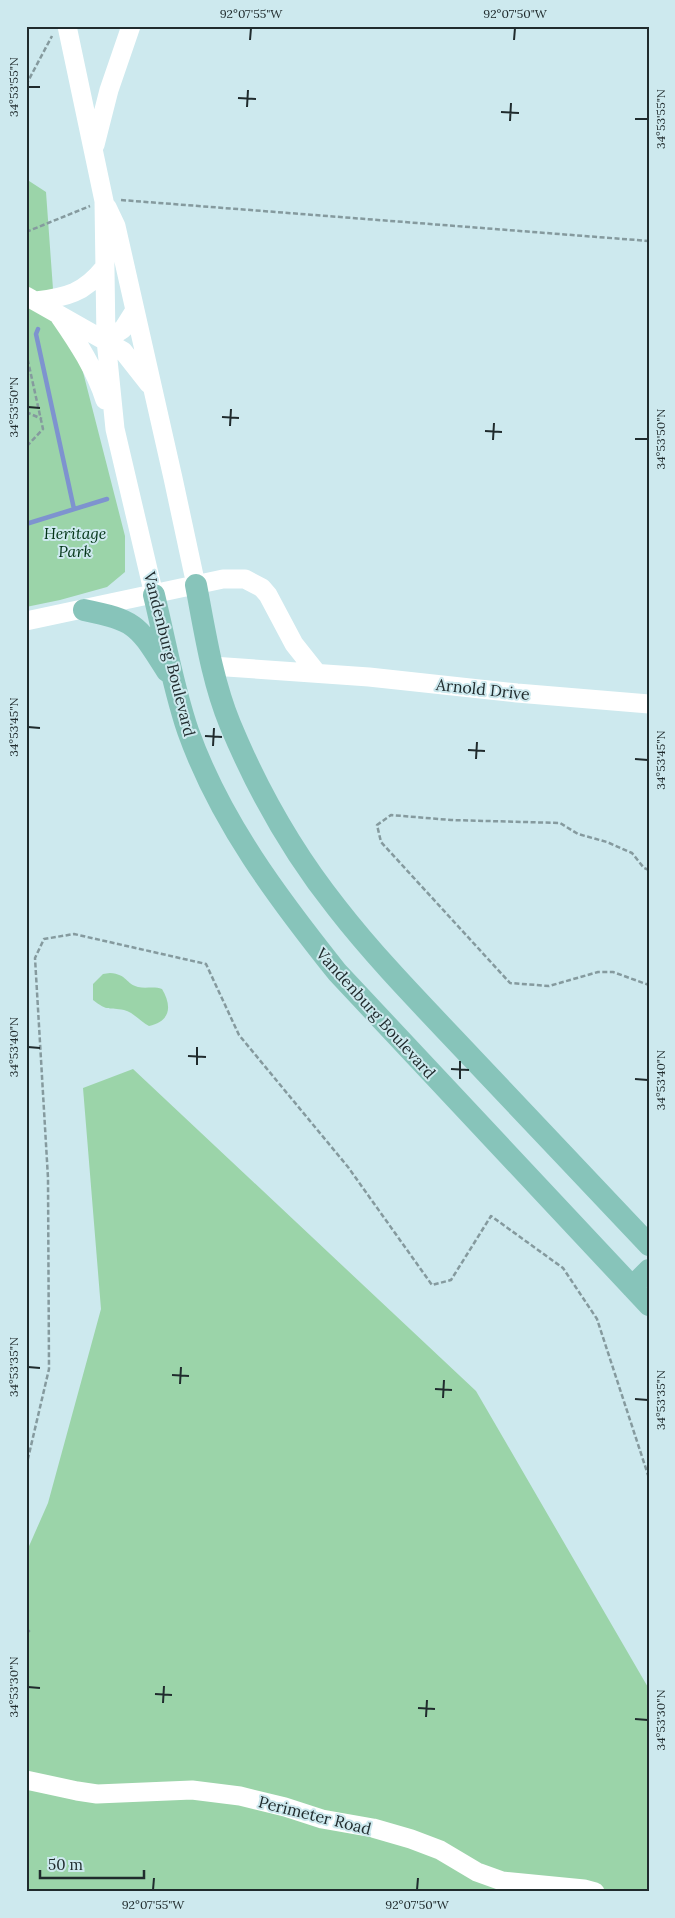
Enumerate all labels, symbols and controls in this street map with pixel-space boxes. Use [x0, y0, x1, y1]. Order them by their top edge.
text: 92°07'55"W [220, 6, 283, 21]
text: 92°07'50"W [483, 6, 548, 21]
text: 34°53'55"N [6, 57, 21, 117]
text: 34°53'55"N [653, 89, 668, 149]
text: 34°53'50"N [6, 377, 21, 437]
text: 34°53'50"N [653, 409, 668, 469]
park label: Heritage Park [44, 523, 107, 561]
street label: Vandenburg Boulevard [140, 569, 200, 739]
street label: Arnold Drive [434, 674, 531, 704]
text: 34°53'45"N [6, 697, 21, 757]
text: 34°53'45"N [653, 730, 668, 790]
street label: Vandenburg Boulevard [311, 943, 440, 1083]
text: 34°53'40"N [6, 1017, 21, 1077]
text: 34°53'40"N [653, 1050, 668, 1110]
text: 34°53'35"N [6, 1337, 21, 1397]
text: 34°53'35"N [653, 1370, 668, 1430]
text: 34°53'30"N [6, 1656, 21, 1718]
text: 34°53'30"N [653, 1689, 668, 1751]
street label: Perimeter Road [256, 1791, 374, 1839]
scale bar [40, 1848, 144, 1880]
text: 50 m [48, 1855, 83, 1874]
text: 92°07'55"W [122, 1897, 185, 1912]
text: 92°07'50"W [385, 1897, 450, 1912]

